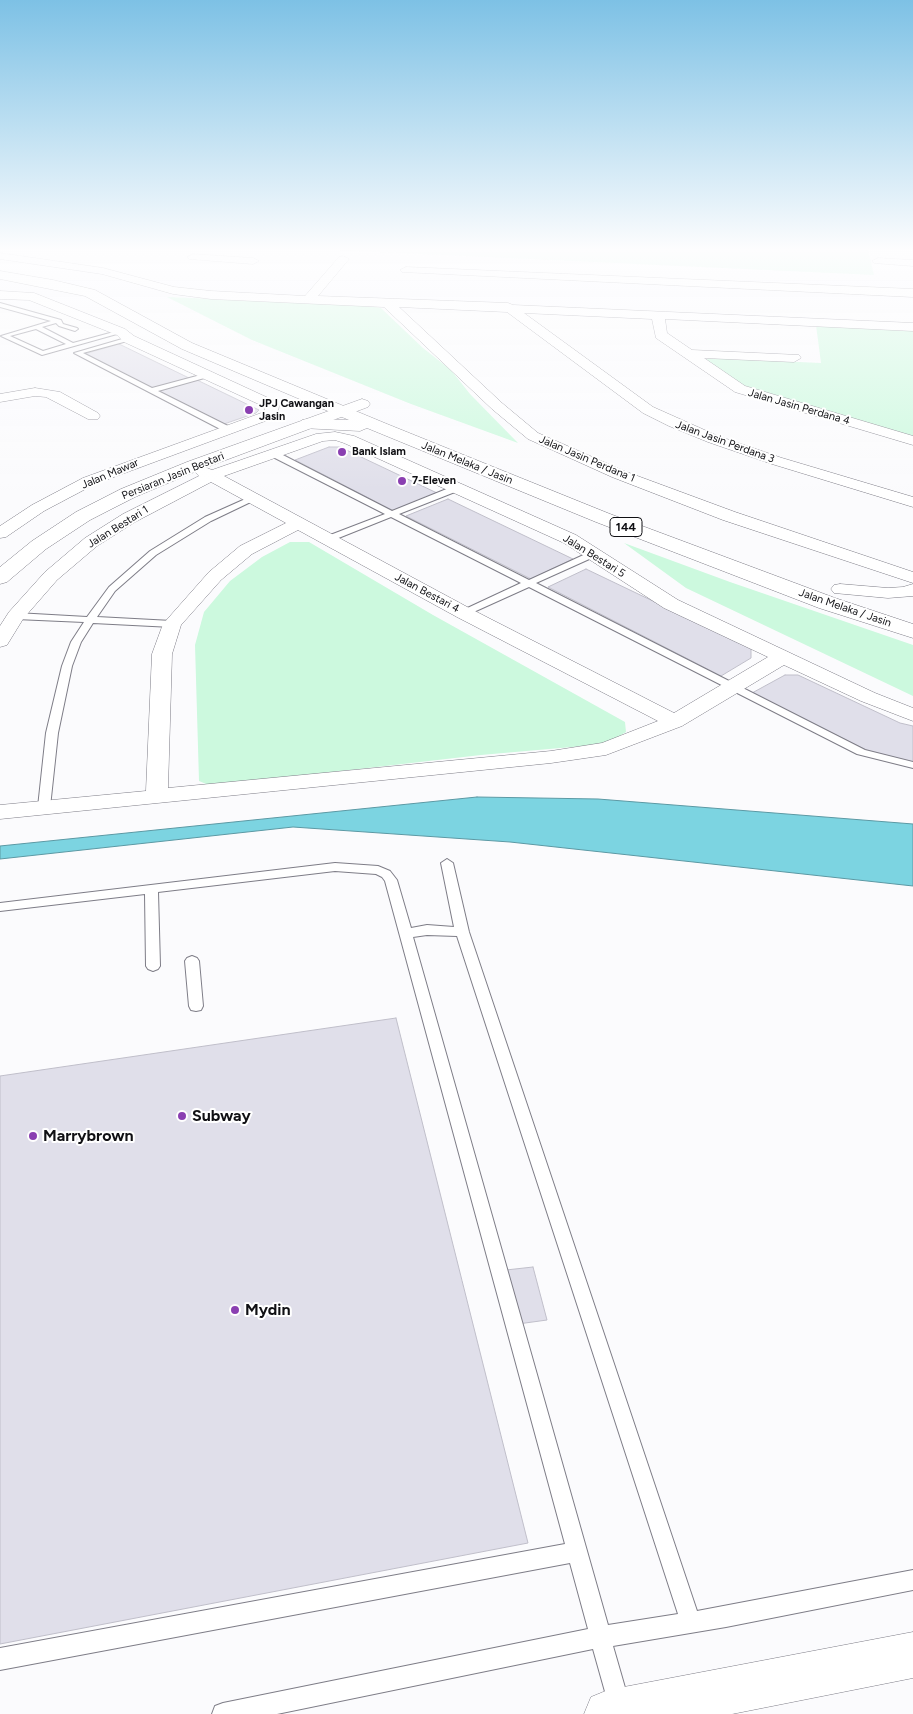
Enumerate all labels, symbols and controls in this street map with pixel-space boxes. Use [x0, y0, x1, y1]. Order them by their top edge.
street label: Jalan Jasin Perdana 4 [747, 386, 851, 428]
place label: JPJ Cawangan Jasin [259, 397, 334, 423]
marker: JPJ Cawangan Jasin [243, 404, 255, 416]
street label: Jalan Jasin Perdana 3 [674, 418, 776, 466]
street label: Jalan Jasin Perdana 1 [537, 433, 637, 485]
street label: Jalan Melaka / Jasin [419, 439, 515, 487]
place label: Bank Islam [352, 445, 406, 459]
marker: Bank Islam [336, 446, 348, 458]
street label: Persiaran Jasin Bestari [120, 449, 226, 503]
street label: Jalan Mawar [79, 456, 141, 492]
place label: 7-Eleven [412, 474, 456, 488]
marker: 7-Eleven [396, 475, 408, 487]
street label: Jalan Bestari 1 [85, 503, 151, 551]
road number: 144 [610, 518, 642, 536]
street label: Jalan Bestari 5 [560, 532, 628, 580]
street label: Jalan Bestari 4 [392, 570, 462, 616]
street label: Jalan Melaka / Jasin [797, 586, 893, 630]
place label: Subway [192, 1106, 251, 1126]
marker: Subway [176, 1110, 188, 1122]
place label: Marrybrown [43, 1126, 134, 1146]
marker: Marrybrown [27, 1130, 39, 1142]
place label: Mydin [245, 1300, 290, 1320]
marker: Mydin [229, 1304, 241, 1316]

